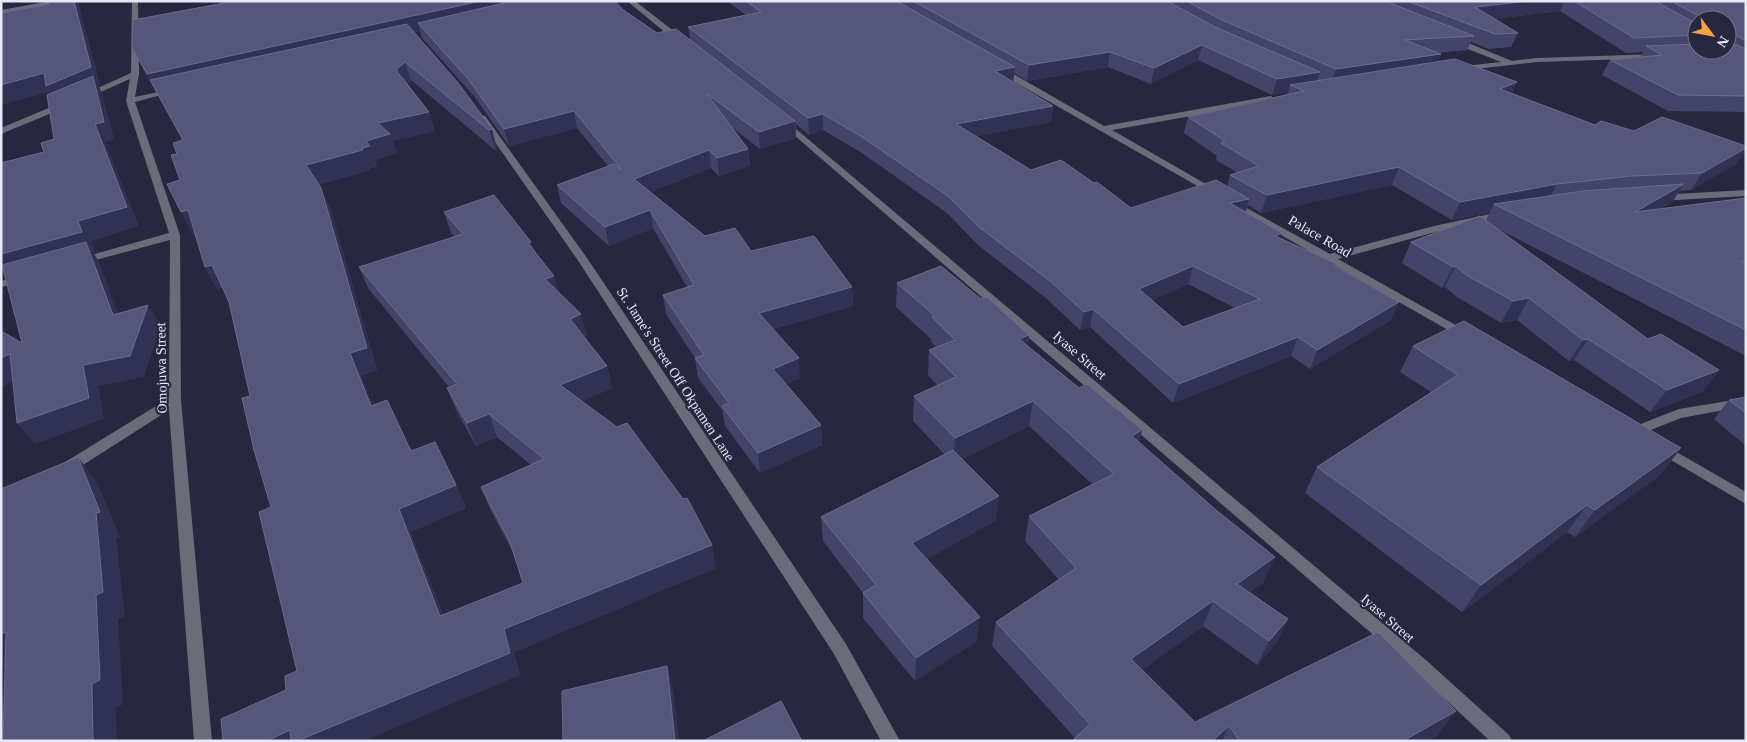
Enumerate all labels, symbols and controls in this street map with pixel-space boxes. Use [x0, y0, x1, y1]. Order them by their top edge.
north arrow [1687, 10, 1737, 60]
text: N [1714, 33, 1732, 50]
street label: Palace Road [1286, 213, 1354, 260]
street label: St. Jame's Street Off Okpamen Lane [614, 285, 737, 464]
street label: Omojuwa Street [153, 322, 170, 414]
street label: Iyase Street [1050, 328, 1109, 383]
street label: Iyase Street [1358, 591, 1417, 646]

